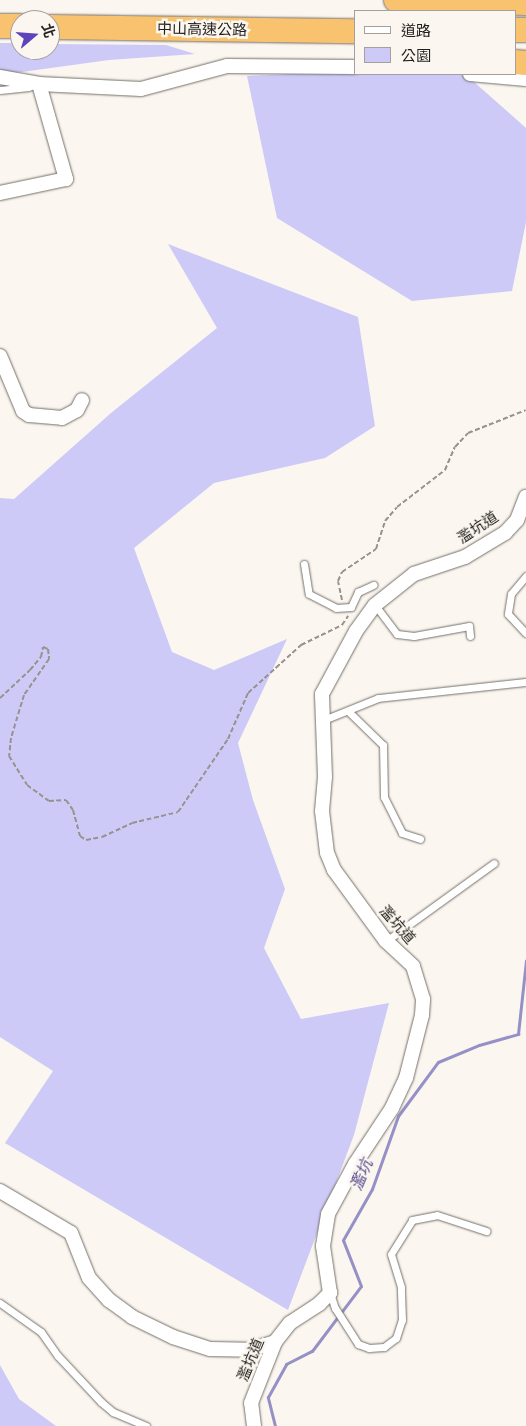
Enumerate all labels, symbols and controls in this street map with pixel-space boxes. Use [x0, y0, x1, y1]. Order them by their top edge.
north arrow [10, 10, 60, 60]
legend [354, 10, 516, 75]
street label: 中山高速公路 [157, 20, 247, 40]
text: 北 [39, 22, 58, 40]
text: 道路 [401, 22, 431, 40]
text: 公園 [401, 47, 431, 65]
street label: 濫坑道 [454, 508, 502, 548]
street label: 濫坑道 [375, 902, 419, 948]
water label: 濫坑 [347, 1157, 377, 1193]
street label: 濫坑道 [234, 1336, 268, 1384]

